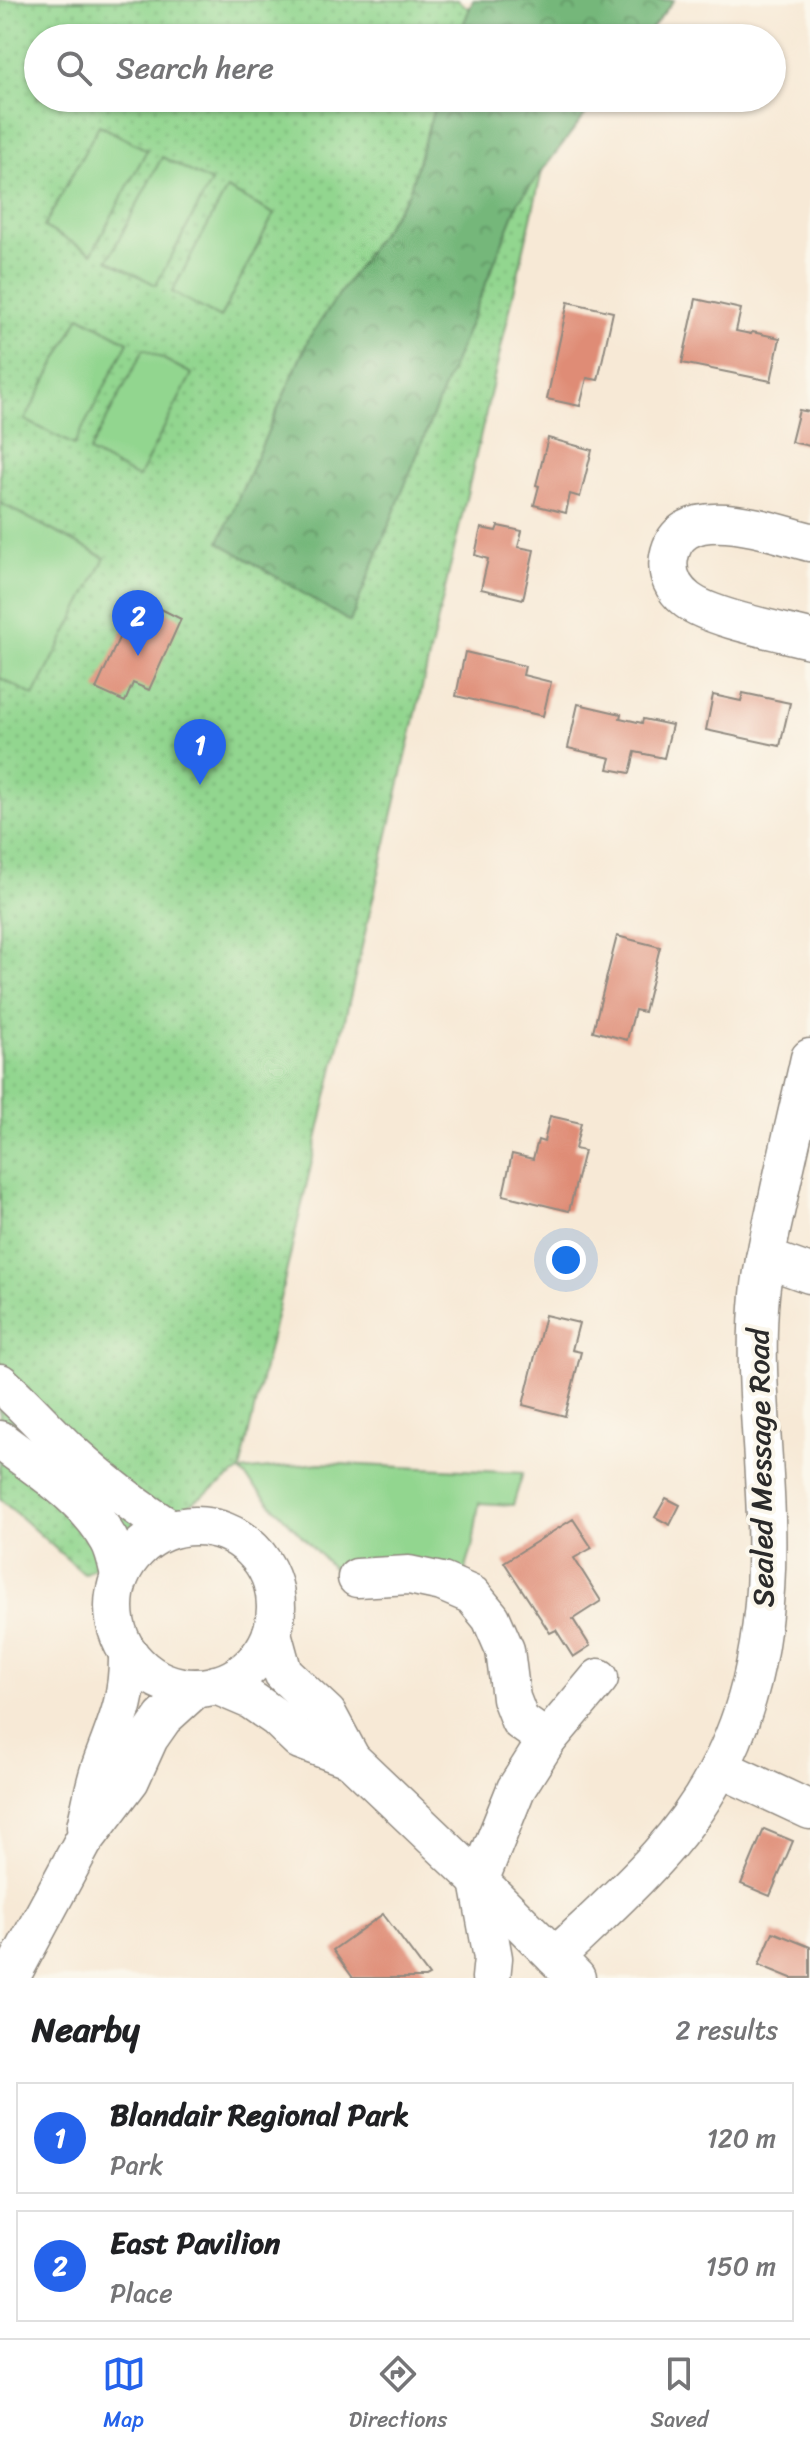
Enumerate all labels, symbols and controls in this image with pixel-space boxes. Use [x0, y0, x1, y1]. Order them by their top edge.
search box [24, 24, 786, 112]
text: Search here [116, 41, 274, 95]
icon: search [52, 46, 96, 90]
pin: 2 [112, 590, 164, 656]
pin: 1 [174, 719, 226, 785]
your location [546, 1240, 586, 1280]
street label: Sealed Message Road [732, 1326, 790, 1608]
text: Nearby [32, 2000, 140, 2060]
text: 2 results [676, 2007, 778, 2053]
text: Blandair Regional Park [110, 2088, 409, 2142]
text: 1 [54, 2115, 66, 2161]
text: 120 m [707, 2115, 776, 2161]
text: Park [110, 2142, 163, 2188]
text: East Pavilion [110, 2216, 280, 2270]
text: 2 [52, 2243, 68, 2289]
text: 150 m [706, 2243, 776, 2289]
text: Place [110, 2270, 173, 2316]
tab: Map [102, 2352, 146, 2439]
tab: Directions [349, 2352, 447, 2439]
tab: Saved [650, 2352, 708, 2439]

